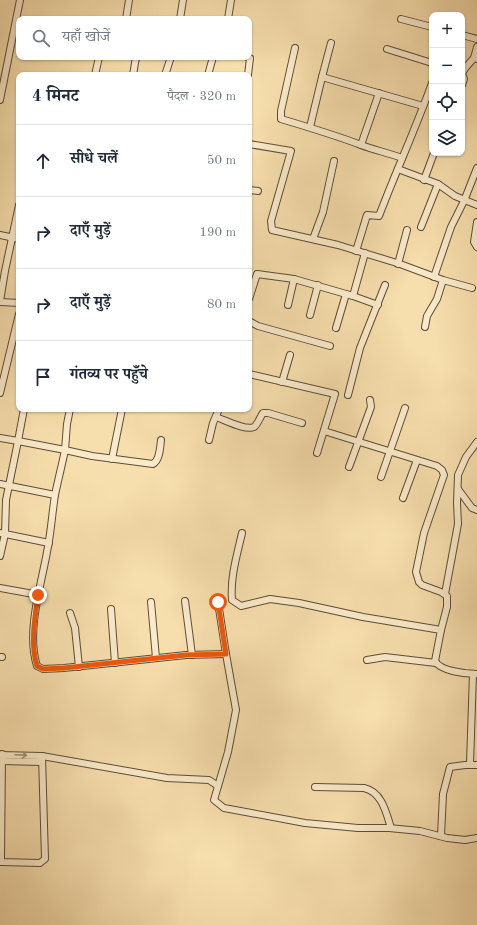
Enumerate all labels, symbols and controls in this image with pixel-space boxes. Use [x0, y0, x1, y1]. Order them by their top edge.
map controls [429, 12, 465, 156]
button: + [429, 12, 465, 48]
search box [16, 16, 252, 60]
icon: search [30, 27, 52, 49]
text: यहाँ खोजें [62, 30, 110, 45]
button: − [429, 48, 465, 84]
button: locate [429, 84, 465, 120]
text: 4 मिनट [32, 88, 79, 105]
text: पैदल · 320 m [167, 90, 236, 103]
button: layers [429, 120, 465, 156]
icon: ahead [32, 150, 54, 172]
text: सीधे चलें [70, 152, 118, 167]
text: 50 m [207, 154, 236, 167]
icon: right [32, 222, 54, 244]
text: दाएँ मुड़ें [70, 224, 111, 239]
text: 190 m [199, 226, 236, 239]
icon: right [32, 294, 54, 316]
text: दाएँ मुड़ें [70, 296, 111, 311]
text: 80 m [207, 298, 236, 311]
icon: arrive [32, 366, 54, 388]
text: गंतव्य पर पहुँचे [70, 368, 148, 383]
route end [29, 586, 47, 604]
route start [209, 593, 227, 611]
one-way arrow [14, 751, 27, 759]

